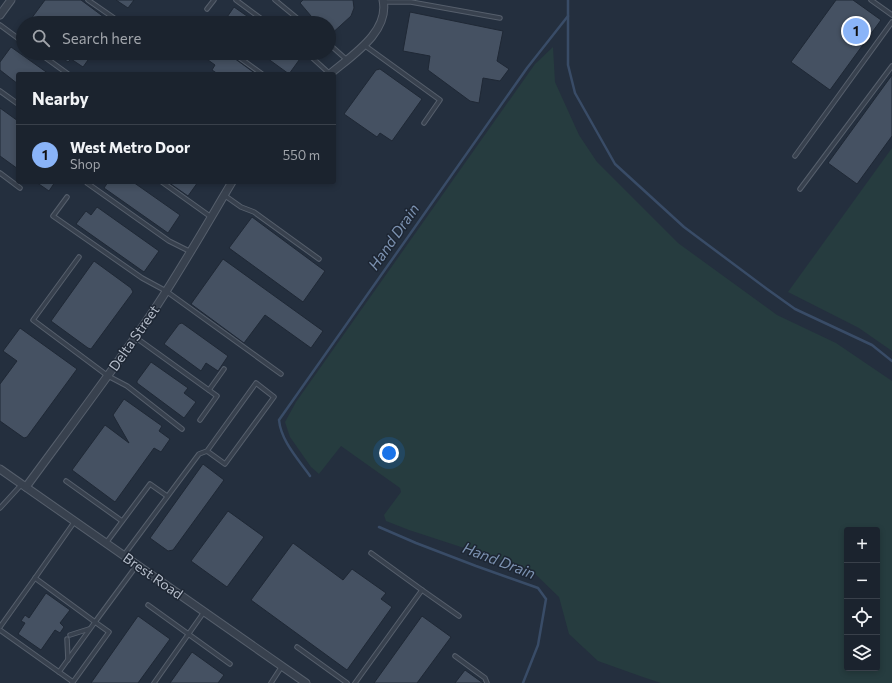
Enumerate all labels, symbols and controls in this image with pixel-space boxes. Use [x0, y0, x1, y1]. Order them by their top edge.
search box [16, 16, 336, 60]
pin: 1 [843, 16, 869, 46]
icon: search [30, 27, 52, 49]
text: Search here [62, 29, 141, 47]
text: Nearby [32, 88, 89, 109]
text: West Metro Door [70, 138, 190, 156]
text: 1 [42, 147, 48, 163]
text: 550 m [283, 147, 320, 163]
text: Shop [70, 156, 101, 172]
water label: Hand Drain [364, 200, 422, 273]
street label: Delta Street [105, 301, 163, 374]
your location [379, 443, 399, 463]
map controls [844, 527, 880, 671]
button: + [844, 527, 880, 563]
water label: Hand Drain [460, 538, 538, 582]
street label: Brest Road [120, 549, 187, 602]
button: − [844, 563, 880, 599]
button: locate [844, 599, 880, 635]
button: layers [844, 635, 880, 671]

